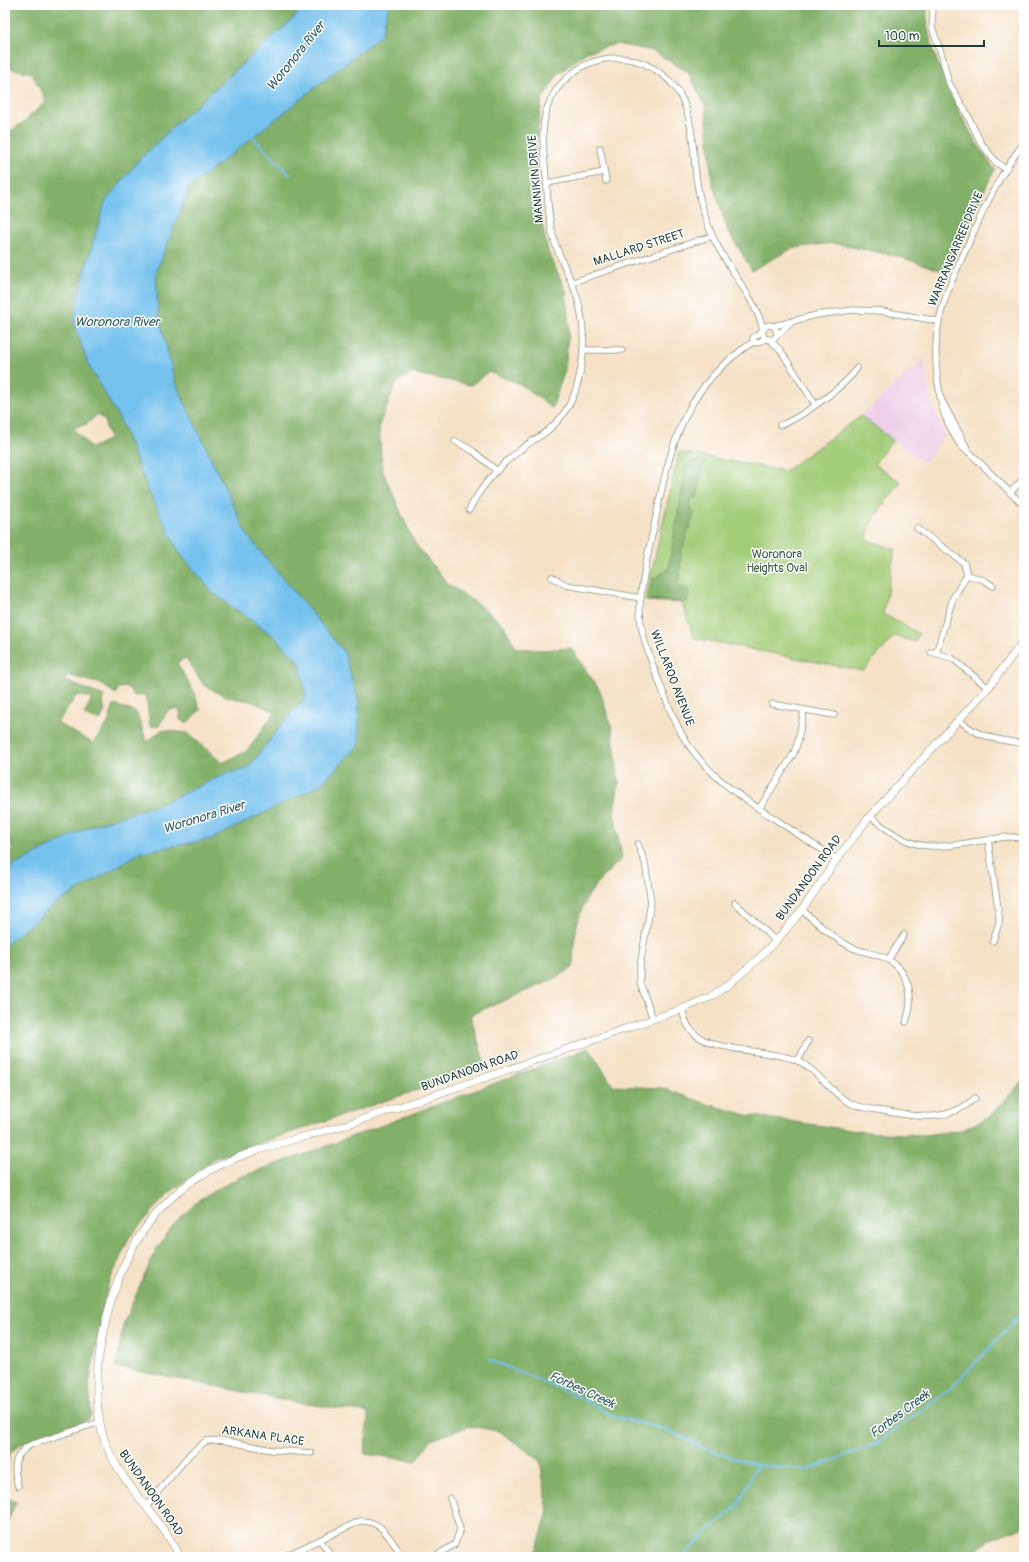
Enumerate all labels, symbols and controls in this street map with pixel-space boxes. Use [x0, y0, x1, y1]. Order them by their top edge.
water label: Woronora River [263, 16, 330, 94]
scale bar [879, 22, 984, 48]
text: 100 m [885, 29, 920, 44]
street label: MANNIKIN DRIVE [525, 134, 547, 224]
street label: WARRANGARREE DRIVE [925, 189, 987, 309]
street label: MALLARD STREET [592, 226, 687, 270]
water label: Woronora River [75, 314, 162, 330]
park label: Woronora Heights Oval [746, 547, 808, 576]
street label: WILLAROO AVENUE [647, 628, 697, 728]
water label: Woronora River [161, 796, 249, 837]
street label: BUNDANOON ROAD [773, 832, 845, 924]
street label: BUNDANOON ROAD [419, 1047, 521, 1095]
water label: Forbes Creek [547, 1368, 619, 1413]
water label: Forbes Creek [867, 1385, 934, 1442]
street label: ARKANA PLACE [221, 1423, 305, 1449]
street label: BUNDANOON ROAD [116, 1447, 187, 1540]

